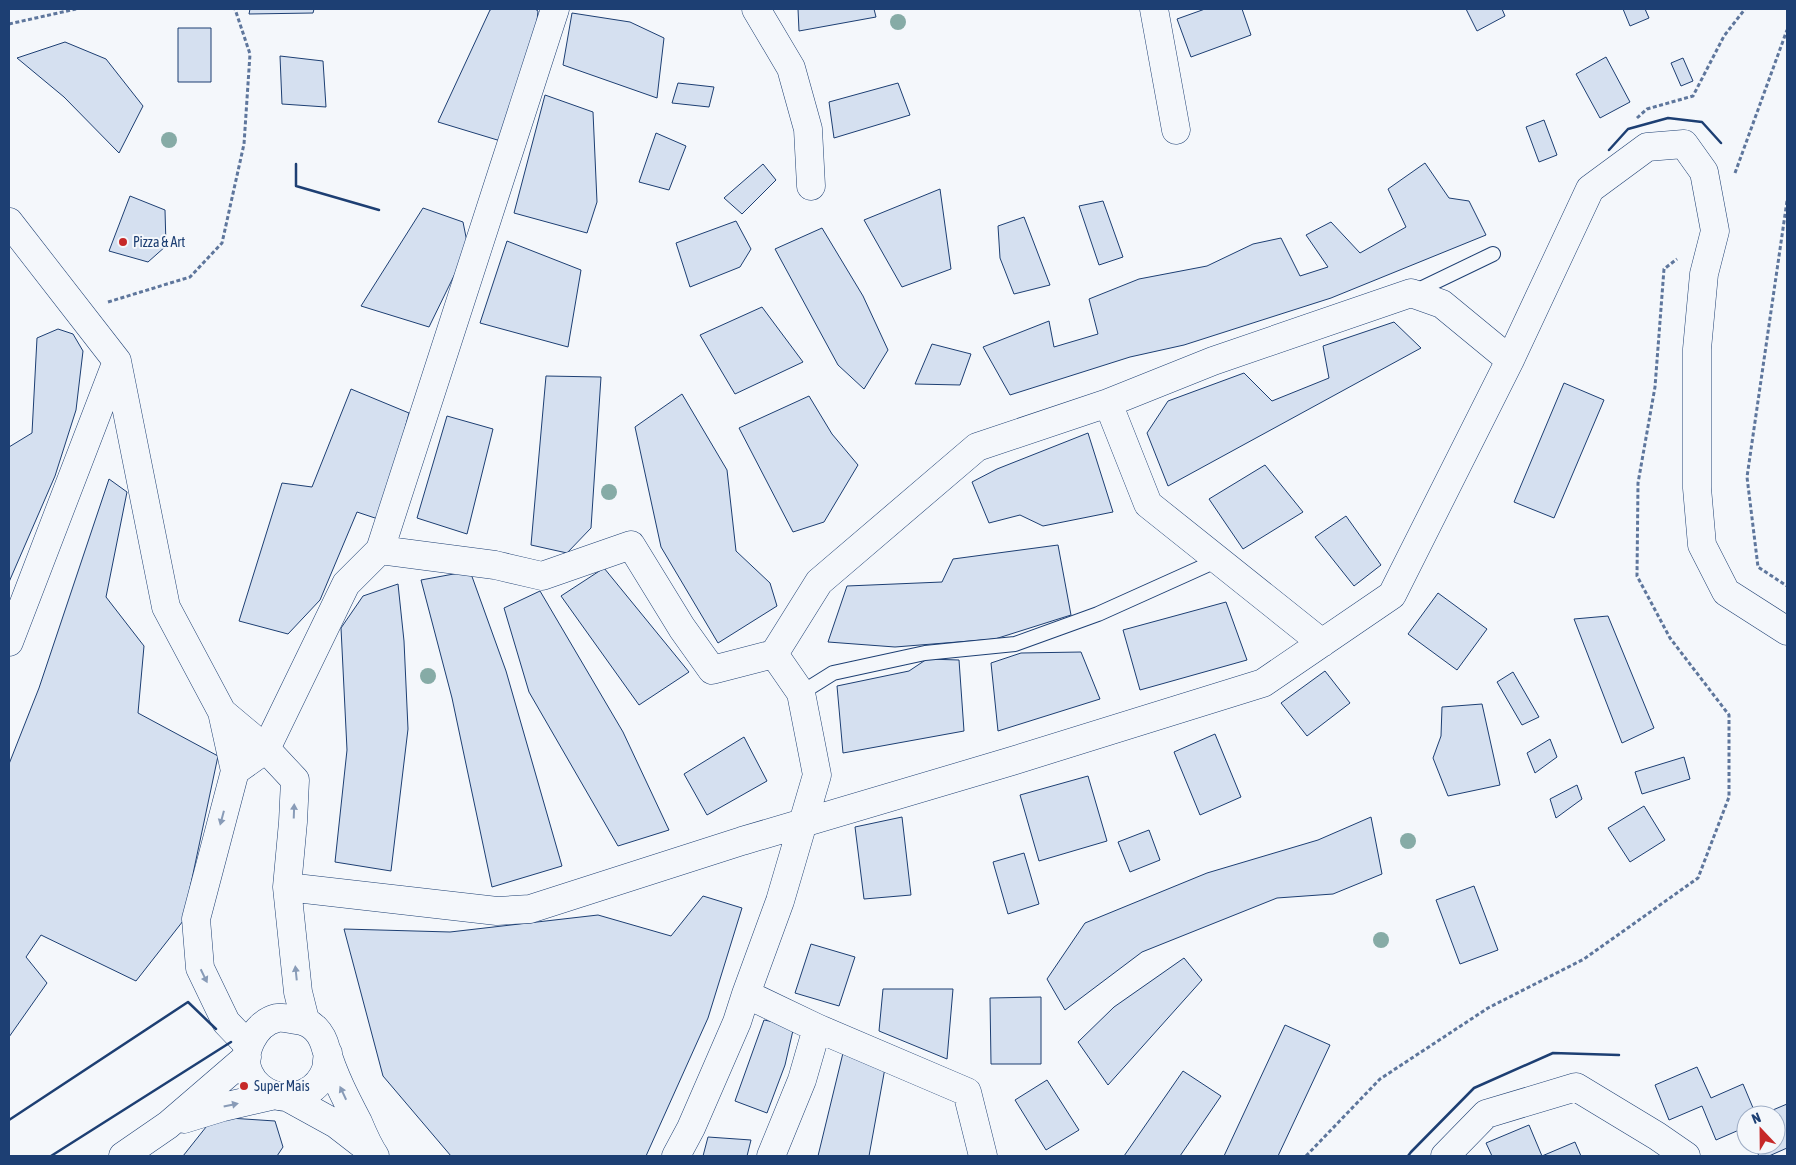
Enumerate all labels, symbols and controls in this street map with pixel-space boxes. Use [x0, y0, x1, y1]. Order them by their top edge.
place label: Pizza & Art [133, 234, 185, 250]
marker: Pizza & Art [117, 236, 129, 248]
one-way arrow [290, 803, 298, 819]
one-way arrow [218, 810, 226, 825]
one-way arrow [292, 964, 300, 980]
one-way arrow [199, 968, 208, 983]
place label: Super Mais [254, 1078, 310, 1094]
marker: Super Mais [238, 1080, 250, 1092]
one-way arrow [339, 1086, 347, 1100]
one-way arrow [224, 1101, 239, 1109]
north arrow [1736, 1105, 1786, 1155]
text: N [1749, 1109, 1763, 1127]

